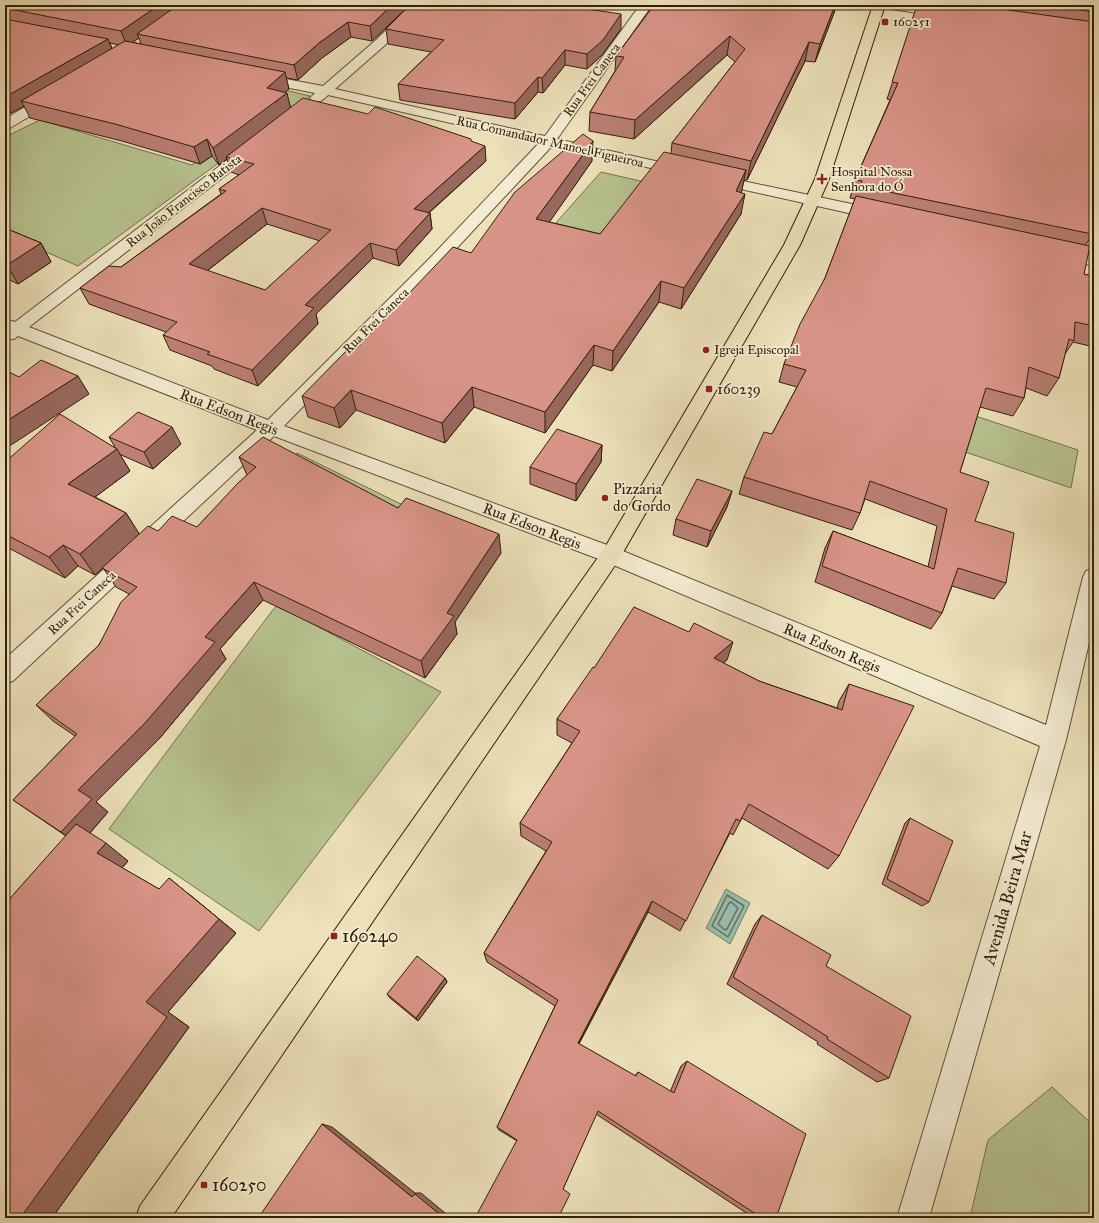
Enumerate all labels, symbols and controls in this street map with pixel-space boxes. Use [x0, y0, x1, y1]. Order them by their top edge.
place label: 160251 [893, 14, 930, 30]
marker: 160251 [880, 17, 890, 27]
street label: Rua Frei Caneca [560, 40, 624, 120]
street label: Rua Comandador Manoel Figueiroa [455, 113, 646, 171]
street label: Rua João Francisco Batista [123, 151, 245, 251]
place label: Hospital Nossa Senhora do Ó [831, 164, 913, 195]
marker: Hospital Nossa Senhora do Ó [816, 173, 828, 185]
street label: Rua Frei Caneca [340, 284, 413, 357]
place label: Igreja Episcopal [714, 342, 799, 358]
marker: Igreja Episcopal [701, 345, 711, 355]
place label: 160239 [717, 380, 761, 398]
marker: 160239 [704, 384, 714, 394]
street label: Rua Edson Regis [177, 385, 281, 439]
place label: Pizzaria do Gordo [613, 480, 671, 515]
marker: Pizzaria do Gordo [600, 493, 610, 503]
street label: Rua Edson Regis [480, 499, 584, 553]
street label: Rua Frei Caneca [45, 567, 120, 638]
street label: Rua Edson Regis [781, 619, 883, 677]
street label: Avenida Beira Mar [977, 828, 1037, 968]
place label: 160240 [342, 925, 398, 947]
marker: 160240 [329, 931, 339, 941]
place label: 160250 [212, 1174, 266, 1196]
marker: 160250 [199, 1180, 209, 1190]

